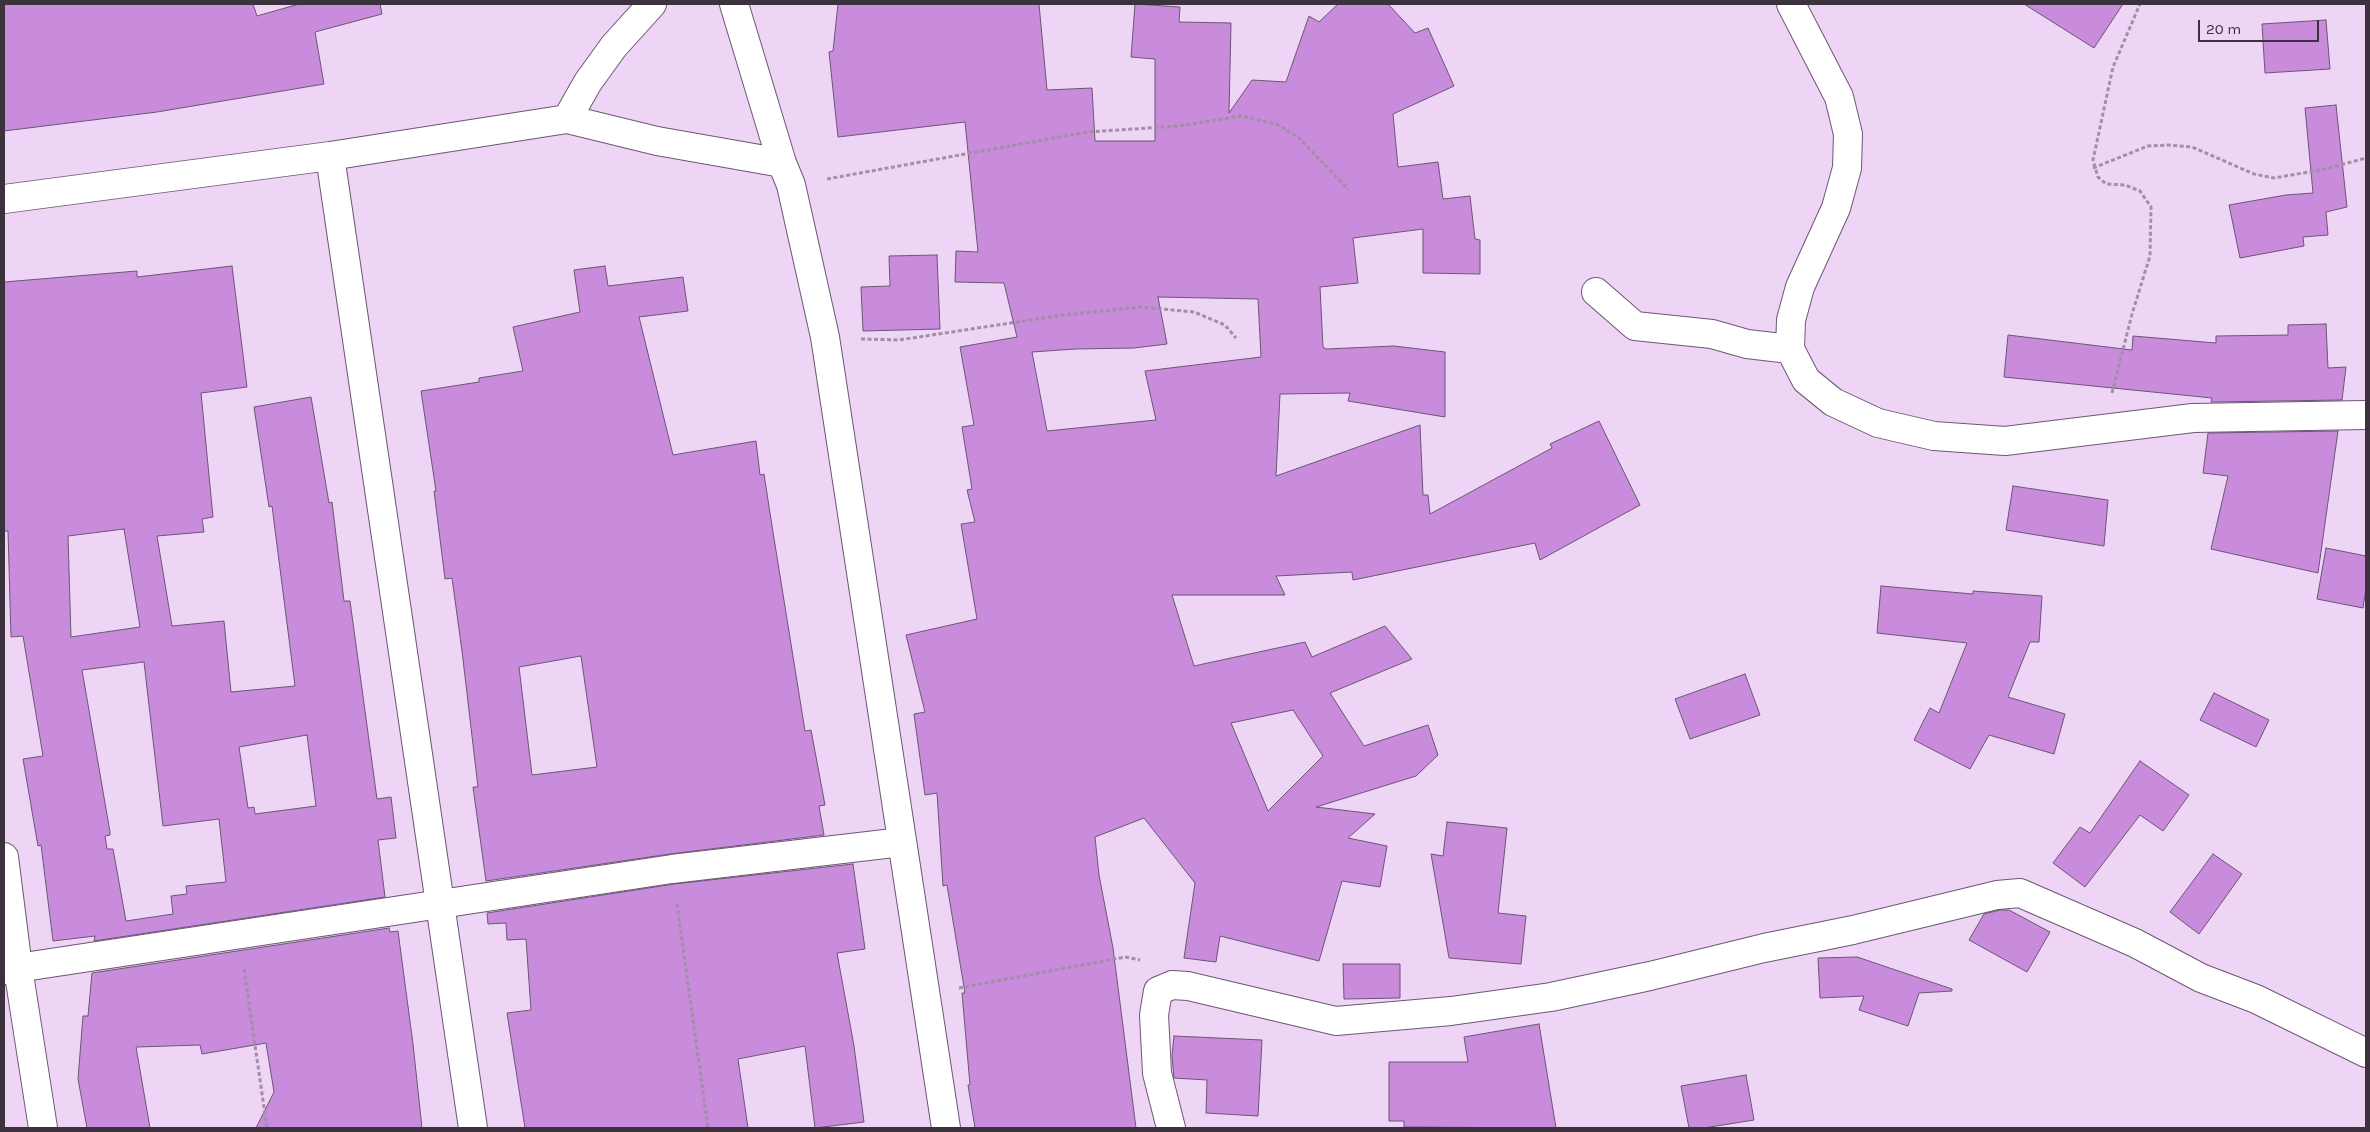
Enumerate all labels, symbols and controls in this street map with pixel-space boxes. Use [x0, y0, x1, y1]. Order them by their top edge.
scale bar [2200, 10, 2321, 42]
text: 20 m [2206, 20, 2241, 38]

